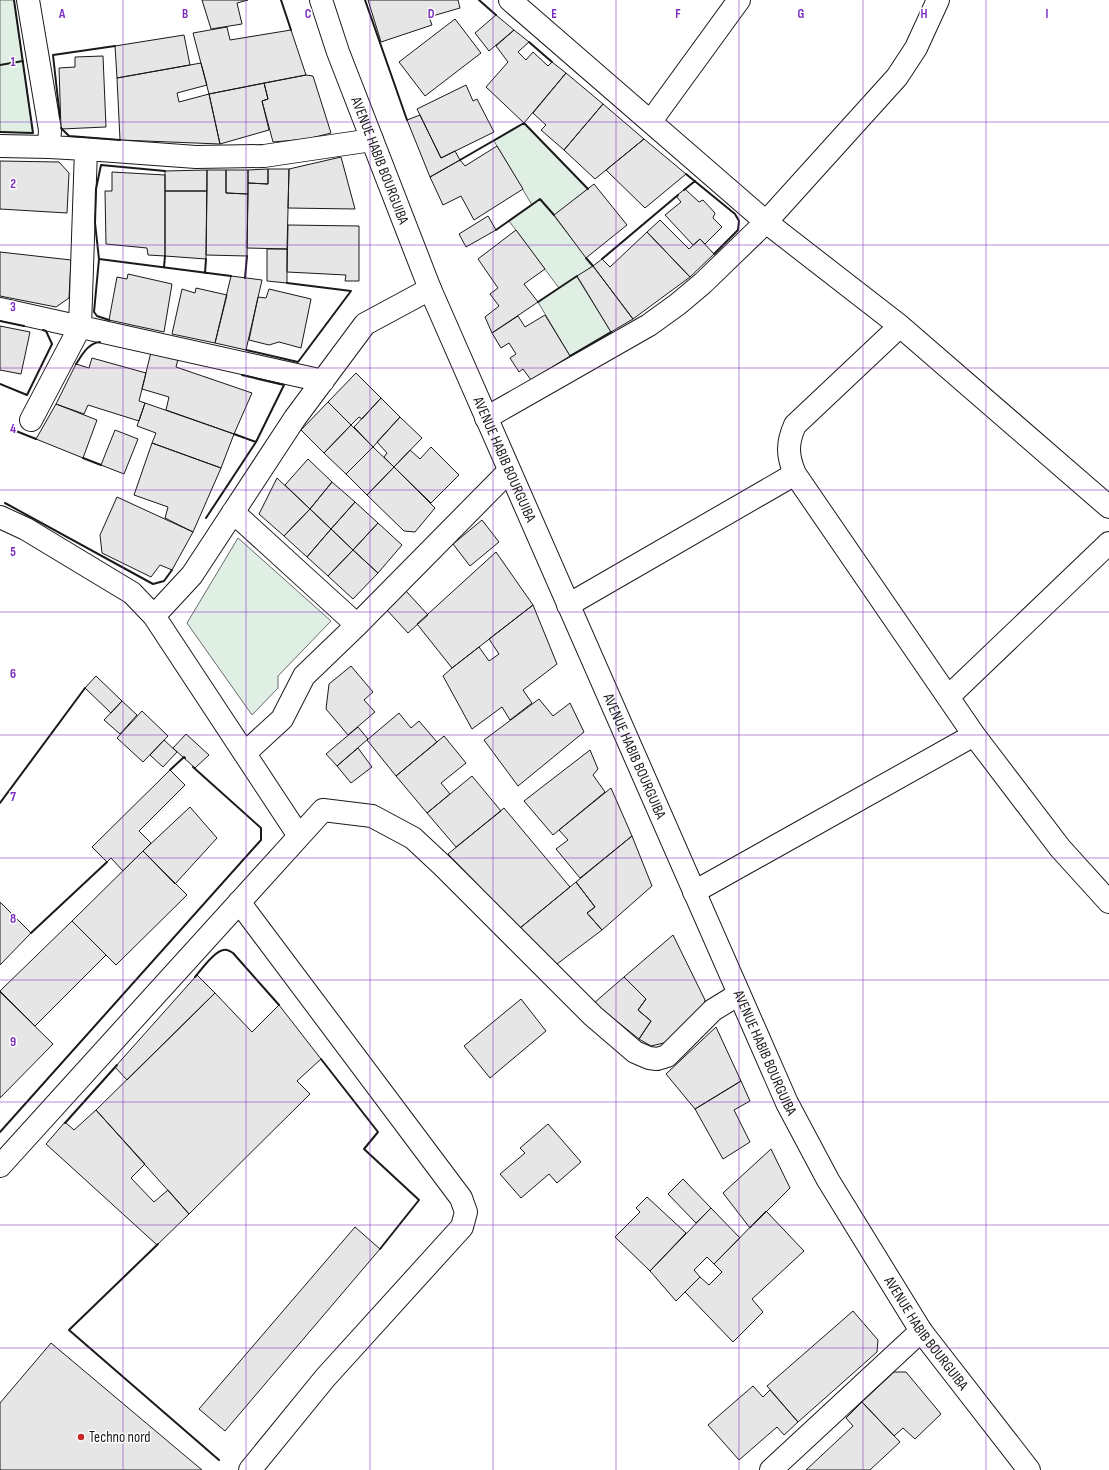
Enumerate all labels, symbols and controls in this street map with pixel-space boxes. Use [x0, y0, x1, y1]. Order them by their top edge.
text: A [58, 6, 66, 22]
text: B [182, 6, 188, 22]
text: C [305, 6, 312, 22]
text: D [428, 6, 435, 22]
text: E [551, 6, 557, 22]
text: F [675, 6, 681, 22]
text: G [798, 6, 805, 22]
text: H [921, 6, 928, 22]
text: I [1046, 6, 1049, 22]
text: 1 [10, 54, 16, 70]
street label: AVENUE HABIB BOURGUIBA [346, 93, 414, 227]
text: 2 [10, 176, 16, 192]
text: 3 [10, 299, 16, 315]
street label: AVENUE HABIB BOURGUIBA [469, 393, 541, 526]
text: 4 [10, 421, 16, 437]
text: 5 [10, 544, 16, 560]
text: 6 [10, 666, 16, 682]
street label: AVENUE HABIB BOURGUIBA [599, 690, 671, 822]
text: 7 [10, 789, 16, 805]
text: 8 [10, 911, 16, 927]
street label: AVENUE HABIB BOURGUIBA [729, 986, 802, 1119]
text: 9 [10, 1034, 16, 1050]
street label: AVENUE HABIB BOURGUIBA [879, 1272, 973, 1394]
place label: Techno nord [89, 1428, 151, 1447]
marker: Techno nord [76, 1432, 86, 1442]

